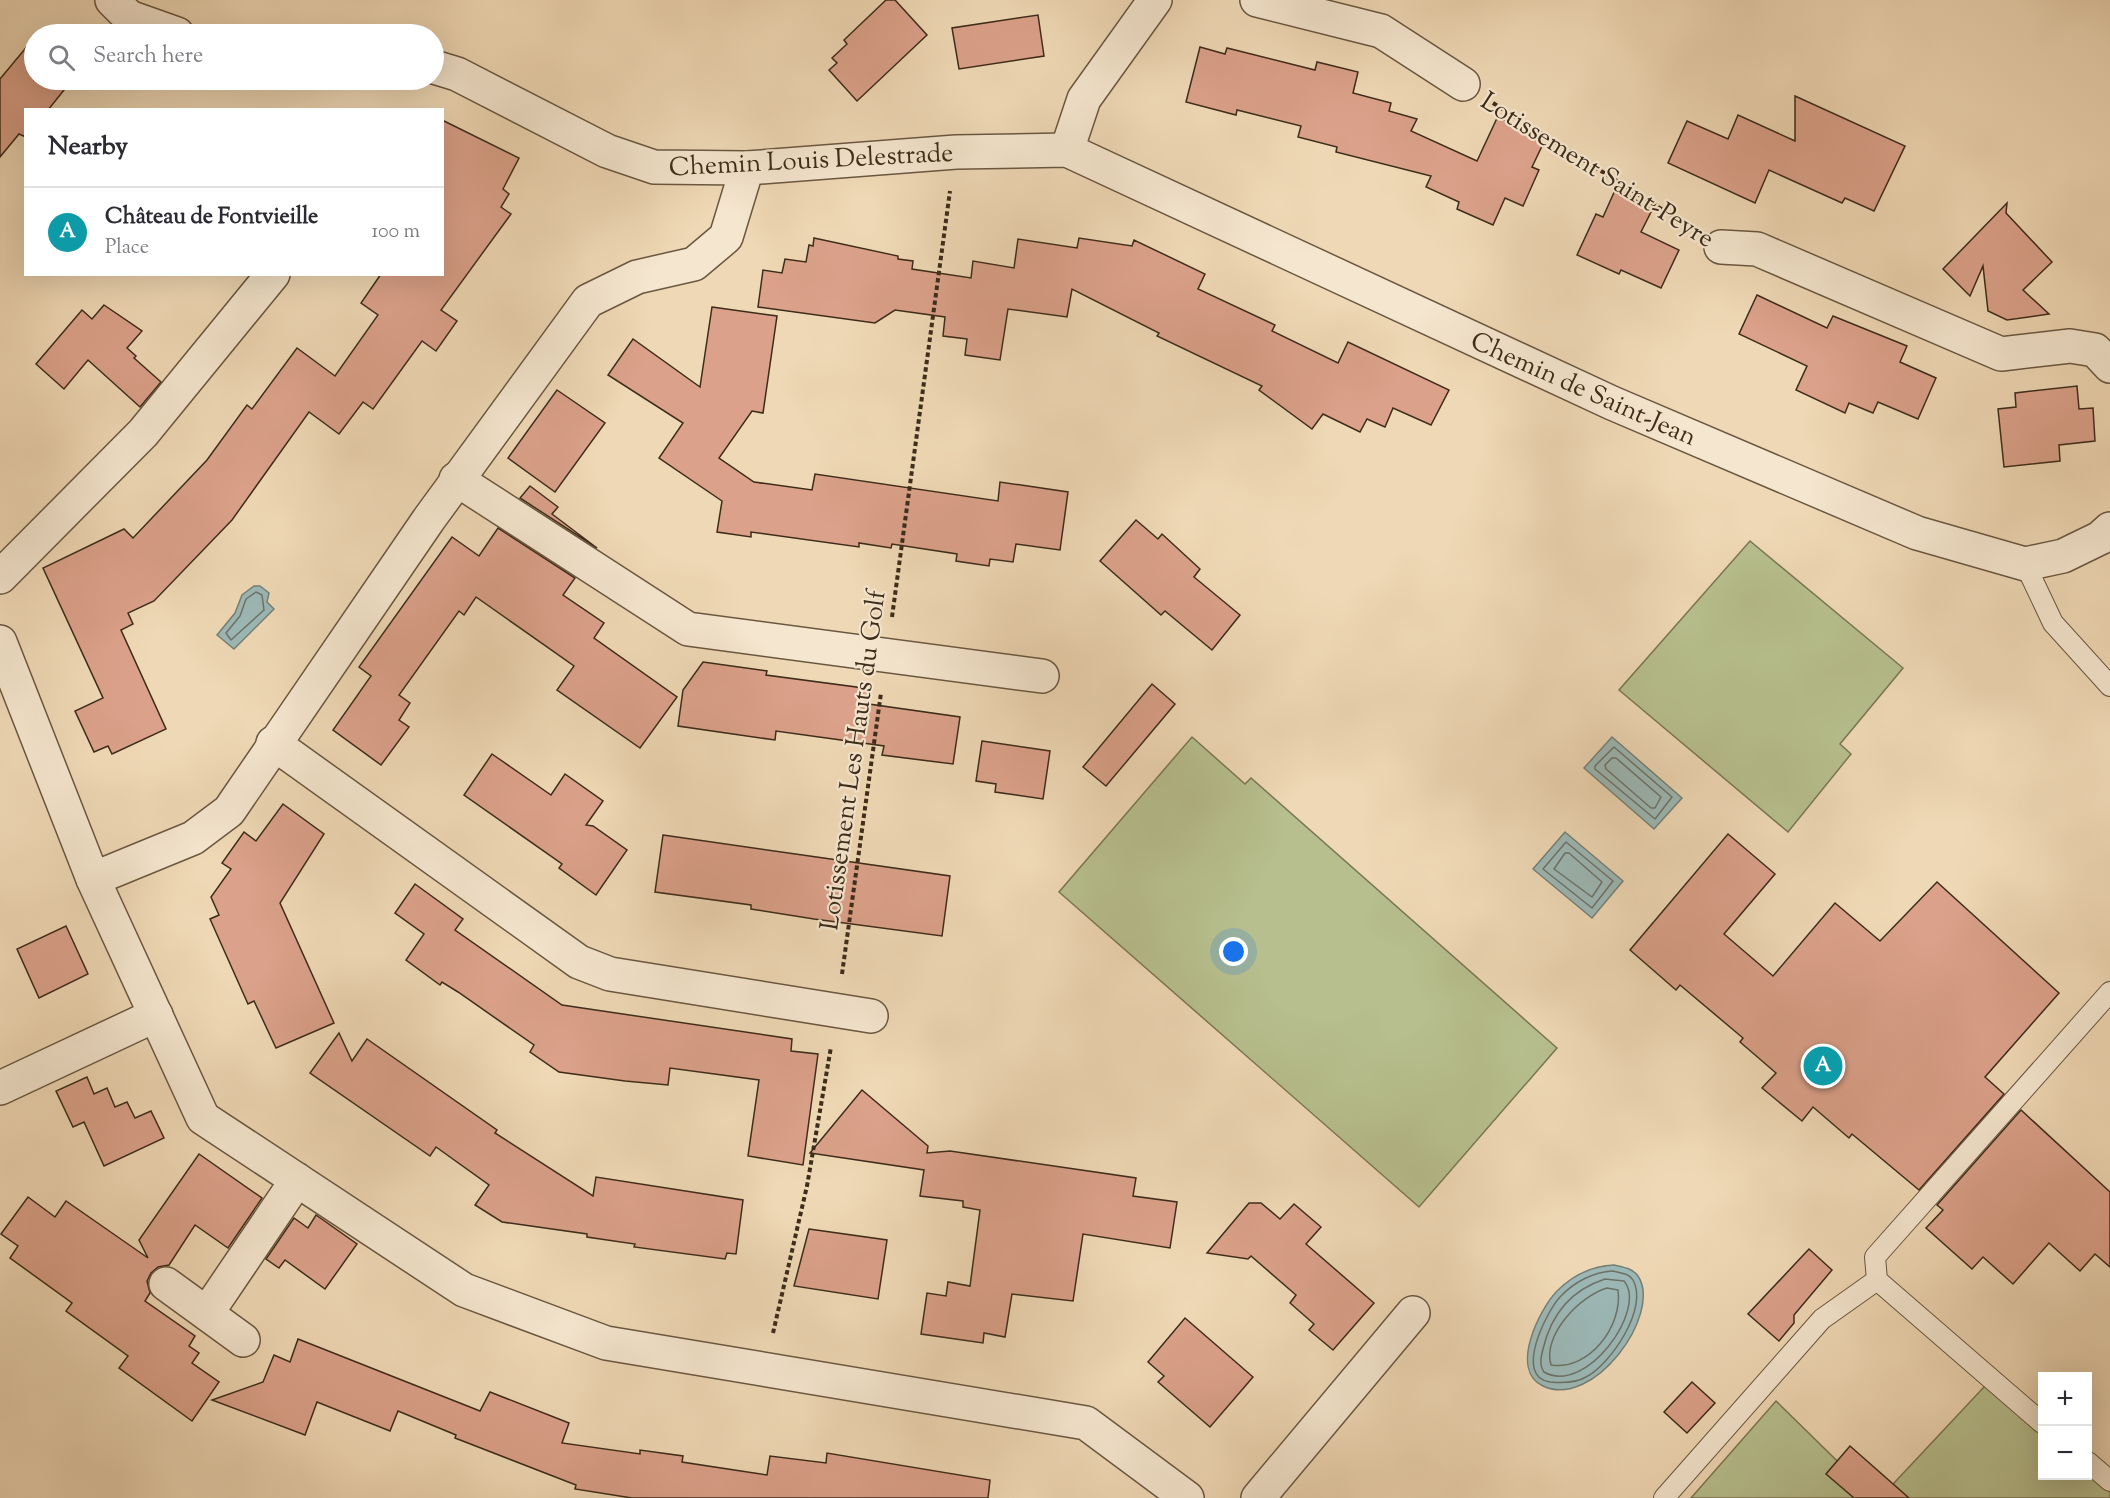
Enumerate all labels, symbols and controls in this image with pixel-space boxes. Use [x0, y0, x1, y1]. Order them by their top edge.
search box [24, 24, 444, 90]
icon: search [45, 41, 78, 74]
text: Search here [93, 41, 203, 73]
street label: Lotissement Saint-Peyre [1473, 84, 1721, 258]
text: Nearby [48, 129, 128, 166]
street label: Chemin Louis Delestrade [668, 136, 954, 187]
text: Château de Fontvieille [105, 202, 318, 234]
text: A [59, 218, 76, 247]
text: 100 m [371, 218, 420, 247]
text: Place [105, 234, 149, 263]
street label: Chemin de Saint-Jean [1464, 324, 1702, 457]
street label: Lotissement Les Hauts du Golf [812, 587, 897, 933]
your location [1219, 937, 1248, 966]
pin: A [1804, 1044, 1842, 1088]
map controls [2038, 1372, 2092, 1480]
button: + [2038, 1372, 2092, 1426]
button: − [2038, 1426, 2092, 1480]

